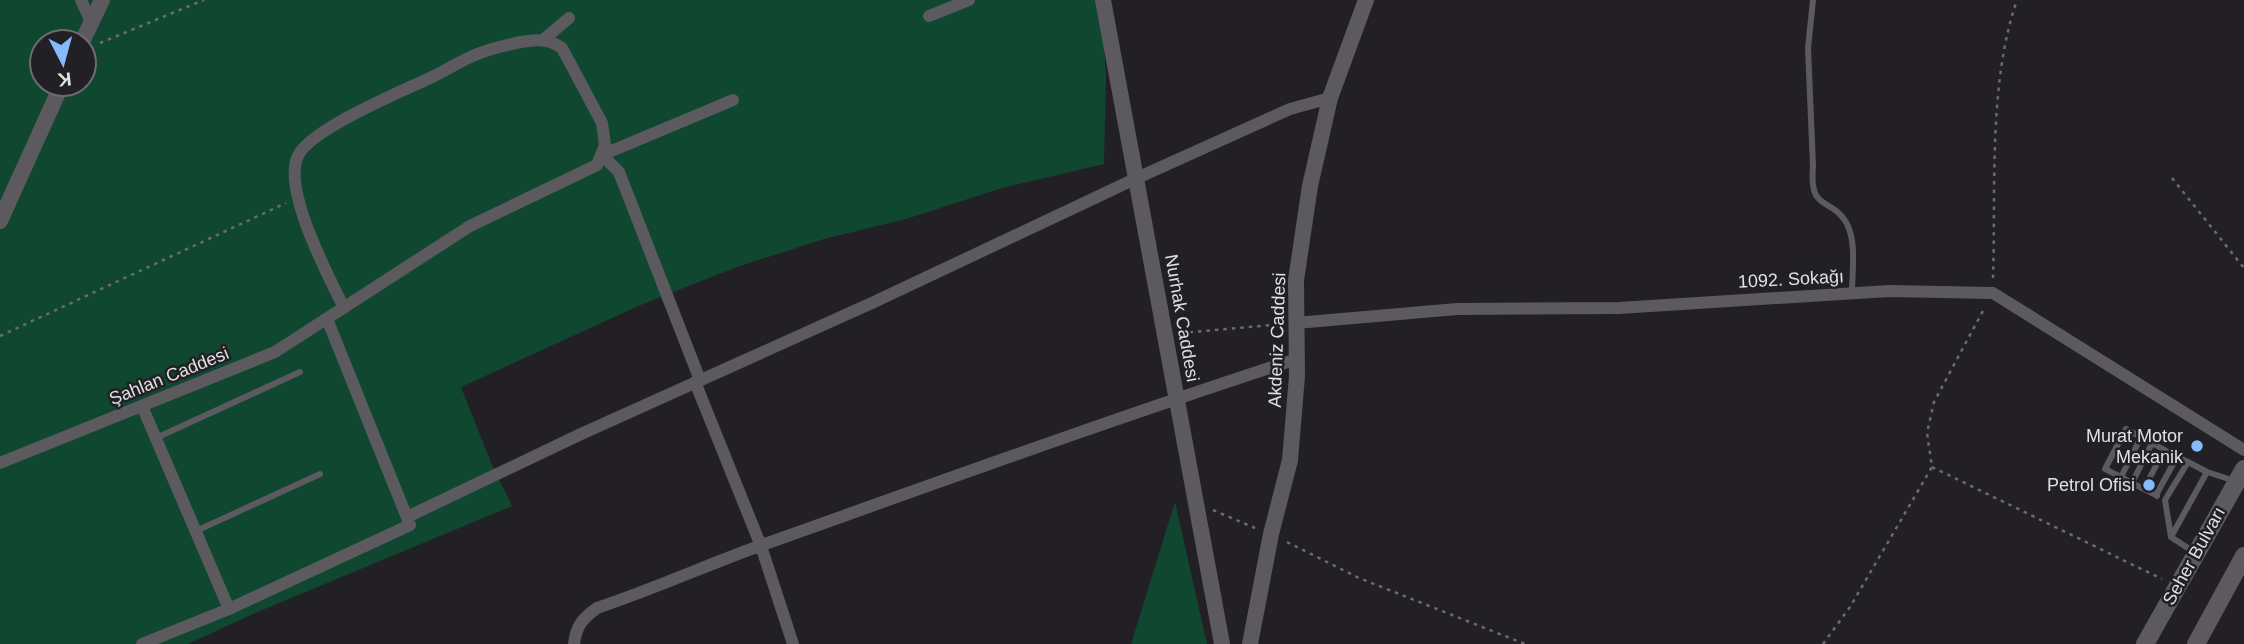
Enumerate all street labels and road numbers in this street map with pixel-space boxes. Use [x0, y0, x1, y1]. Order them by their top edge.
street label: Nurhak Caddesi [1161, 253, 1203, 383]
street label: 1092. Sokağı [1738, 266, 1844, 292]
street label: Akdeniz Caddesi [1265, 272, 1289, 408]
street label: Şahlan Caddesi [106, 343, 232, 409]
street label: Seher Bulvarı [2159, 503, 2229, 609]

